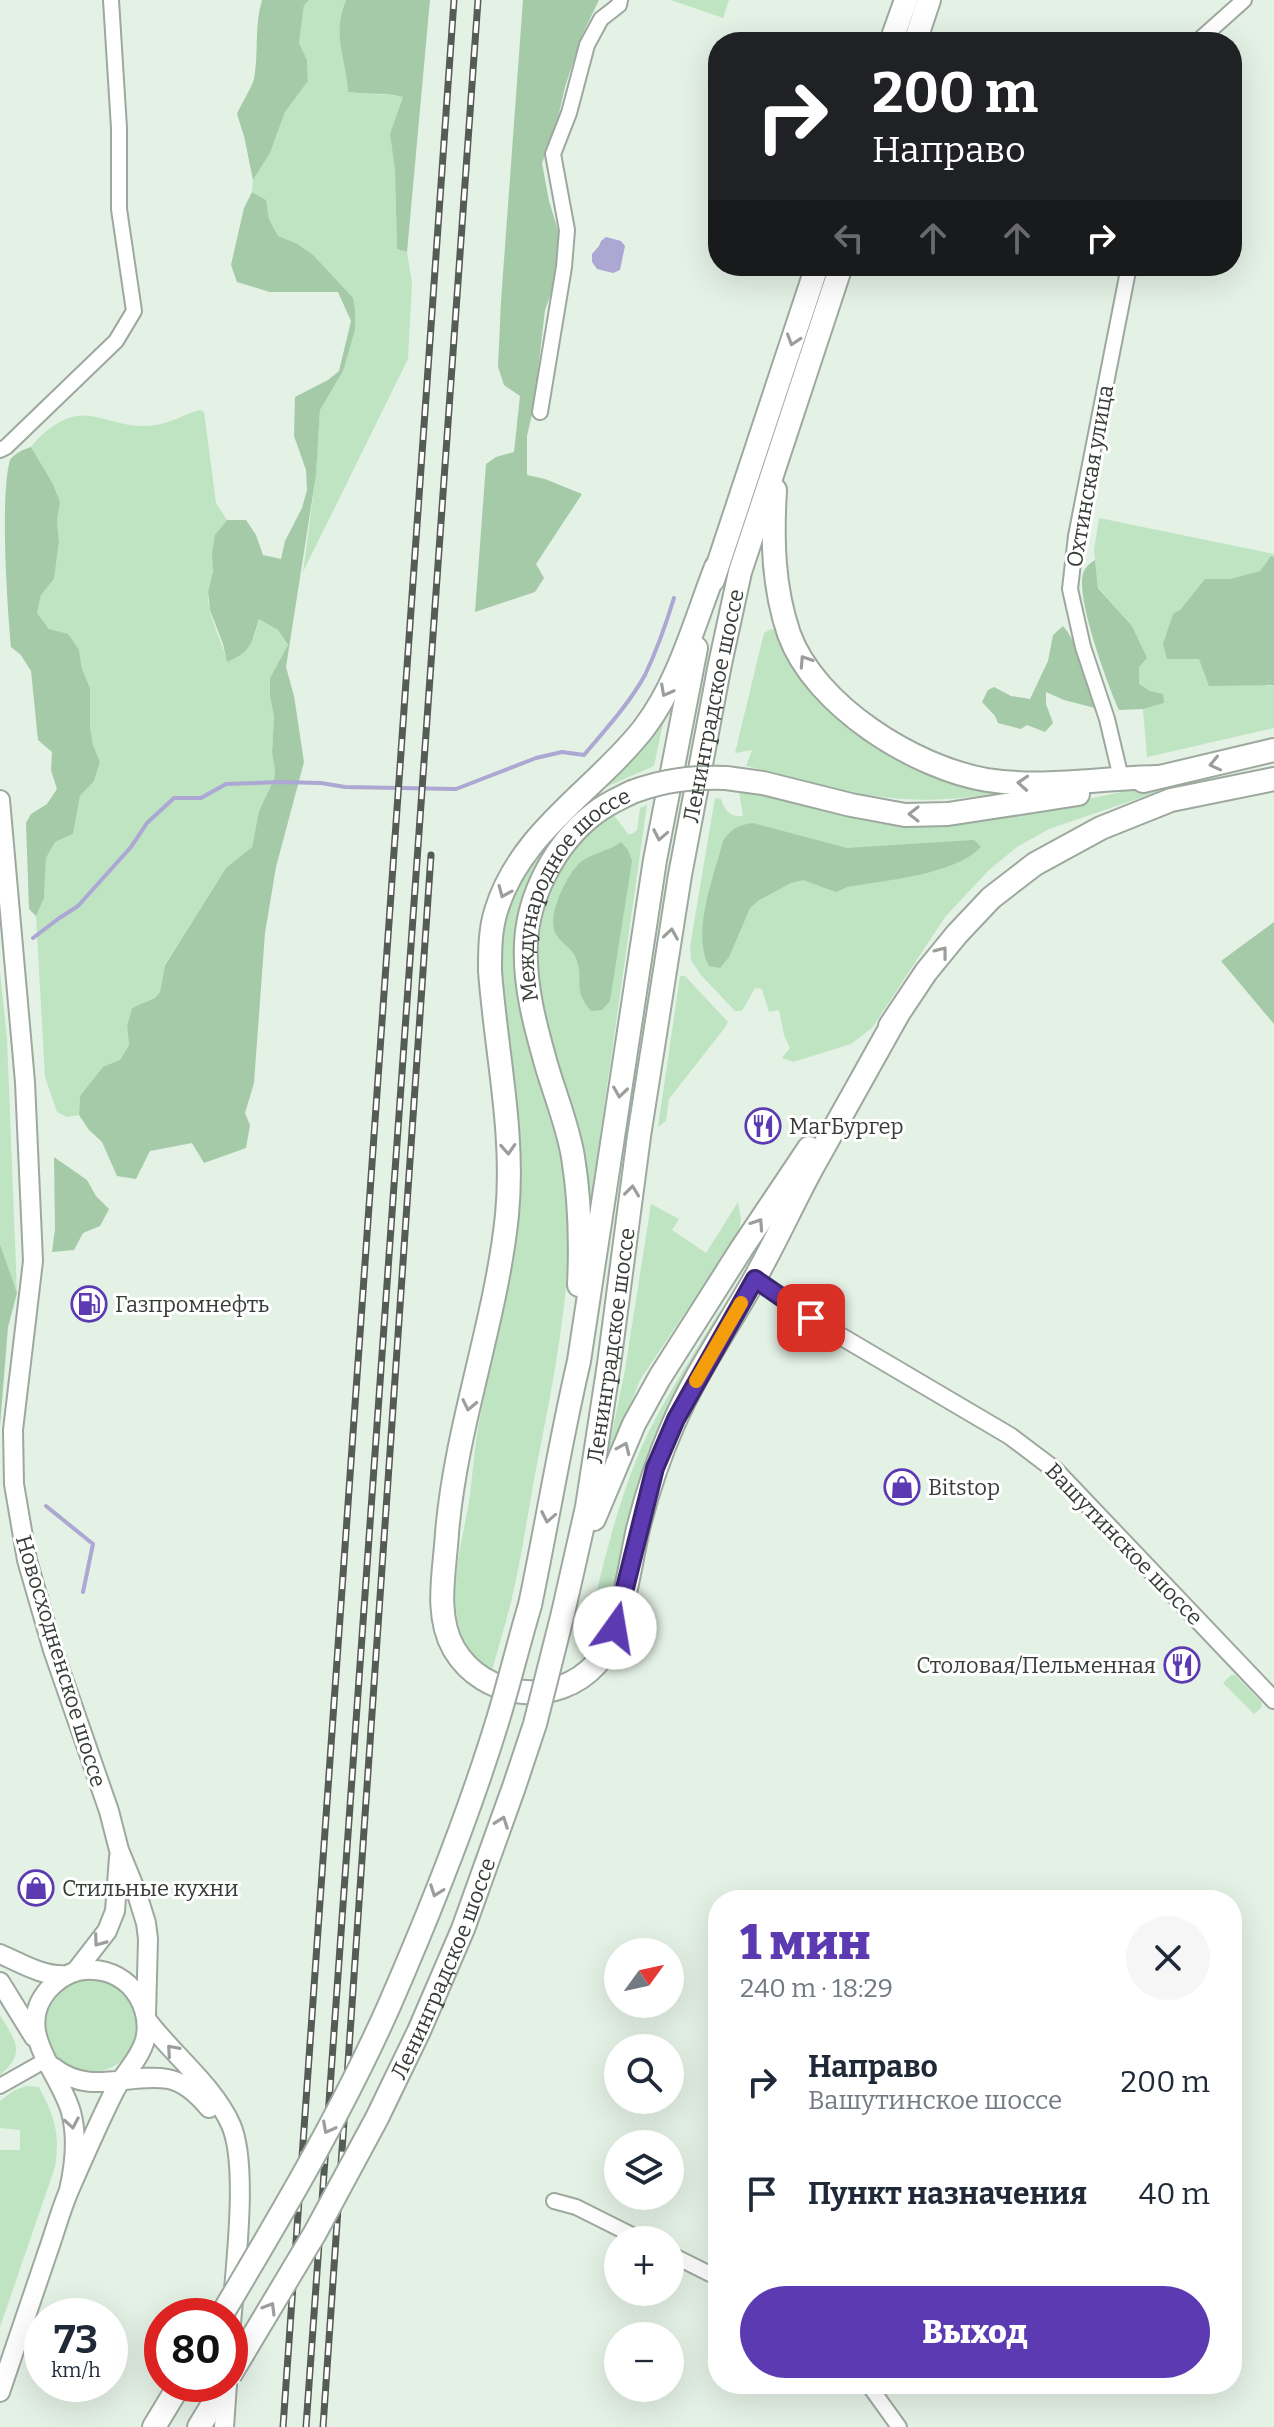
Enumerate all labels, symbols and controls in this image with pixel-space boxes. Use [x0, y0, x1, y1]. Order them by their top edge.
text: 200 m [872, 60, 1038, 127]
icon: right [740, 64, 844, 168]
text: Направо [872, 128, 1026, 172]
icon: left [827, 216, 871, 260]
icon: ahead [911, 216, 955, 260]
icon: ahead [995, 216, 1039, 260]
icon: right [1079, 216, 1123, 260]
one-way arrow [786, 332, 802, 346]
street label: Охтинская улица [1061, 383, 1119, 569]
street label: Ленинградское шоссе [677, 586, 749, 825]
one-way arrow [799, 655, 814, 670]
one-way arrow [660, 683, 675, 698]
one-way arrow [1209, 755, 1223, 772]
one-way arrow [1016, 774, 1029, 791]
street label: Международное шоссе [512, 782, 634, 1004]
one-way arrow [907, 805, 920, 823]
one-way arrow [652, 828, 669, 842]
one-way arrow [497, 884, 513, 898]
one-way arrow [662, 927, 679, 940]
one-way arrow [932, 946, 946, 961]
one-way arrow [612, 1085, 629, 1099]
restaurant icon: МагБургер [744, 1107, 782, 1145]
place label: МагБургер [789, 1113, 904, 1140]
one-way arrow [499, 1143, 516, 1156]
one-way arrow [623, 1184, 640, 1198]
one-way arrow [748, 1218, 763, 1232]
street label: Ленинградское шоссе [580, 1226, 640, 1465]
pin [777, 1284, 845, 1352]
fuel station icon: Газпромнефть [70, 1285, 108, 1323]
place label: Газпромнефть [115, 1291, 269, 1318]
icon: arrive [789, 1296, 833, 1340]
one-way arrow [461, 1398, 478, 1411]
one-way arrow [614, 1442, 630, 1456]
street label: Вашутинское шоссе [1040, 1457, 1208, 1631]
shop icon: Bitstop [883, 1468, 921, 1506]
place label: Bitstop [928, 1474, 1000, 1501]
one-way arrow [541, 1510, 558, 1524]
street label: Новосходненское шоссе [10, 1532, 112, 1790]
position arrow [573, 1586, 657, 1670]
restaurant icon: Столовая/Пельменная [1163, 1646, 1201, 1684]
place label: Столовая/Пельменная [916, 1652, 1156, 1679]
one-way arrow [492, 1815, 509, 1829]
street label: Ленинградское шоссе [384, 1854, 501, 2083]
shop icon: Стильные кухни [17, 1869, 55, 1907]
place label: Стильные кухни [62, 1875, 239, 1902]
one-way arrow [429, 1884, 446, 1898]
text: 1 мин [740, 1914, 871, 1972]
button: close [1126, 1916, 1210, 2000]
one-way arrow [95, 1932, 109, 1946]
north arrow [604, 1938, 684, 2018]
map controls [604, 1938, 684, 2402]
text: 240 m · 18:29 [740, 1973, 893, 2004]
button: search [604, 2034, 684, 2114]
one-way arrow [167, 2045, 182, 2060]
text: Направо [808, 2049, 938, 2085]
icon: right [740, 2060, 784, 2104]
text: 200 m [1121, 2064, 1210, 2100]
text: Вашутинское шоссе [808, 2085, 1062, 2116]
one-way arrow [63, 2116, 80, 2129]
one-way arrow [323, 2119, 338, 2134]
button: layers [604, 2130, 684, 2210]
icon: arrive [740, 2172, 784, 2216]
text: Пункт назначения [808, 2176, 1087, 2212]
text: 40 m [1139, 2176, 1210, 2212]
button: + [604, 2226, 684, 2306]
button: Выход [740, 2286, 1210, 2378]
speed limit sign: 80 [144, 2298, 248, 2402]
one-way arrow [260, 2302, 276, 2317]
text: 73 [54, 2316, 98, 2364]
button: − [604, 2322, 684, 2402]
text: km/h [51, 2358, 101, 2382]

